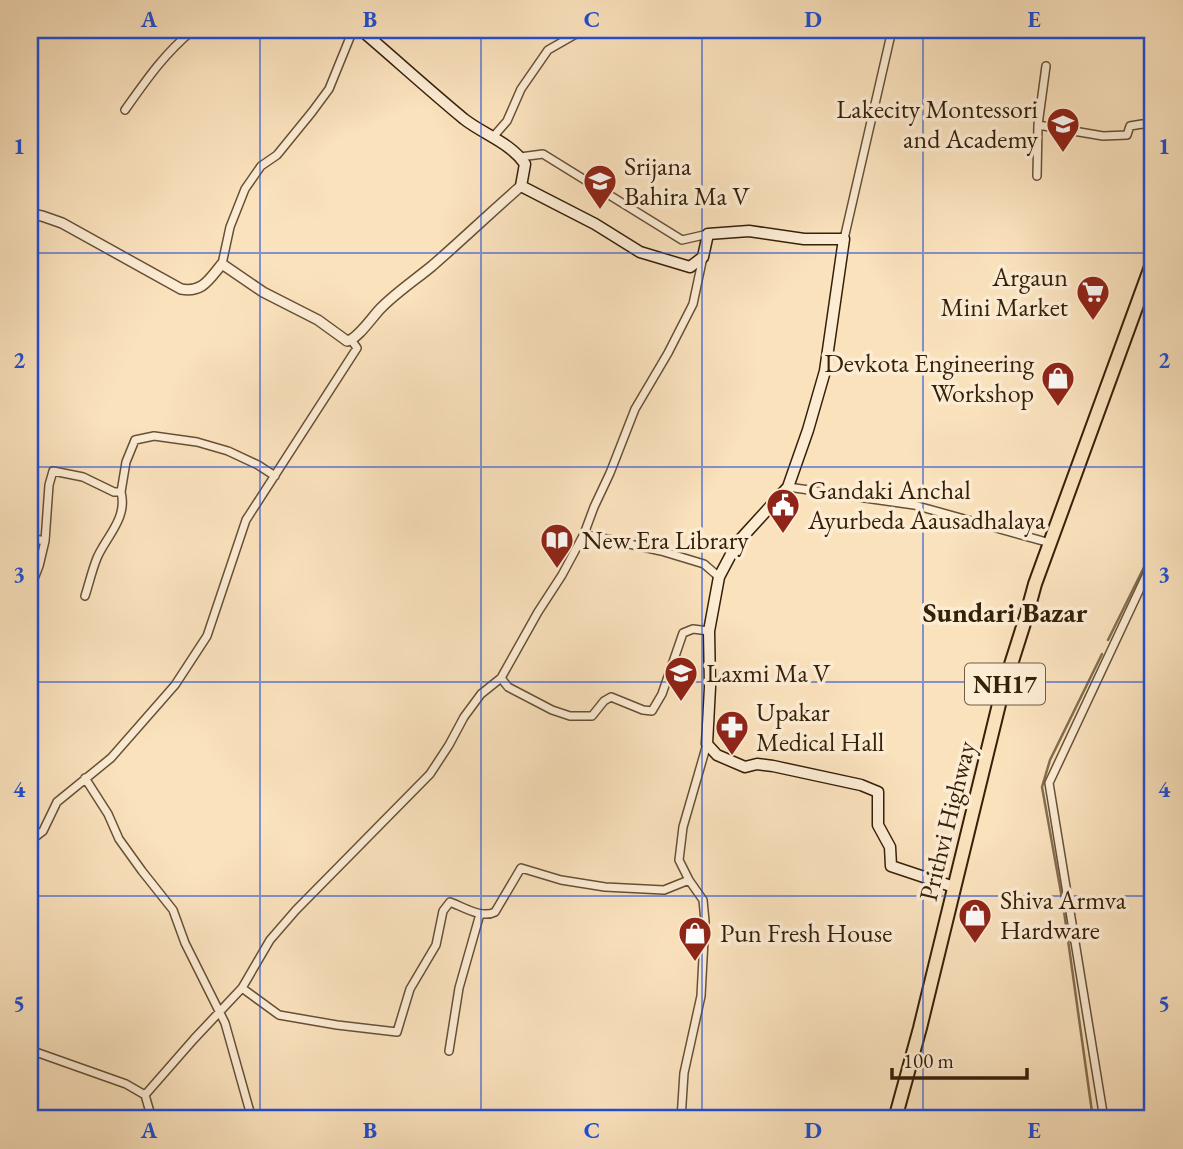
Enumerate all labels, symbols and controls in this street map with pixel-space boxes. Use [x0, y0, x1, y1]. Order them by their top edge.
text: A [140, 4, 158, 34]
text: B [363, 4, 377, 34]
text: C [584, 4, 600, 34]
text: D [804, 4, 822, 34]
text: E [1027, 4, 1041, 34]
place label: Lakecity Montessori and Academy [836, 92, 1039, 156]
school or university icon: Lakecity Montessori and Academy [1044, 105, 1082, 154]
text: 1 [13, 131, 25, 161]
text: 1 [1158, 131, 1170, 161]
place label: Srijana Bahira Ma V [624, 149, 750, 213]
school or university icon: Srijana Bahira Ma V [581, 162, 619, 211]
place label: Argaun Mini Market [940, 260, 1068, 324]
supermarket icon: Argaun Mini Market [1074, 273, 1112, 322]
text: 2 [13, 345, 25, 375]
text: 2 [1158, 345, 1170, 375]
place label: Devkota Engineering Workshop [824, 346, 1035, 410]
shop icon: Devkota Engineering Workshop [1039, 359, 1077, 408]
place label: Gandaki Anchal Ayurbeda Aausadhalaya [807, 473, 1046, 537]
public building icon: Gandaki Anchal Ayurbeda Aausadhalaya [764, 486, 802, 535]
library icon: New Era Library [538, 521, 576, 570]
place label: New Era Library [582, 523, 749, 557]
text: 3 [13, 559, 25, 589]
text: 3 [1158, 559, 1170, 589]
district label: Sundari Bazar [923, 594, 1088, 630]
school or university icon: Laxmi Ma V [662, 654, 700, 703]
place label: Laxmi Ma V [706, 656, 831, 690]
road number: NH17 [965, 664, 1045, 704]
place label: Upakar Medical Hall [756, 695, 884, 759]
pharmacy icon: Upakar Medical Hall [713, 708, 751, 757]
street label: Prithvi Highway [911, 737, 983, 905]
text: 4 [13, 774, 26, 804]
text: 4 [1158, 774, 1171, 804]
place label: Shiva Armva Hardware [1000, 883, 1127, 947]
shop icon: Shiva Armva Hardware [956, 896, 994, 945]
shop icon: Pun Fresh House [676, 914, 714, 963]
place label: Pun Fresh House [720, 916, 892, 950]
text: 5 [13, 988, 25, 1018]
text: 5 [1158, 988, 1170, 1018]
scale bar [892, 1037, 1027, 1081]
text: 100 m [903, 1047, 954, 1074]
text: A [140, 1115, 158, 1145]
text: B [363, 1115, 377, 1145]
text: C [584, 1115, 600, 1145]
text: D [804, 1115, 822, 1145]
text: E [1027, 1115, 1041, 1145]

